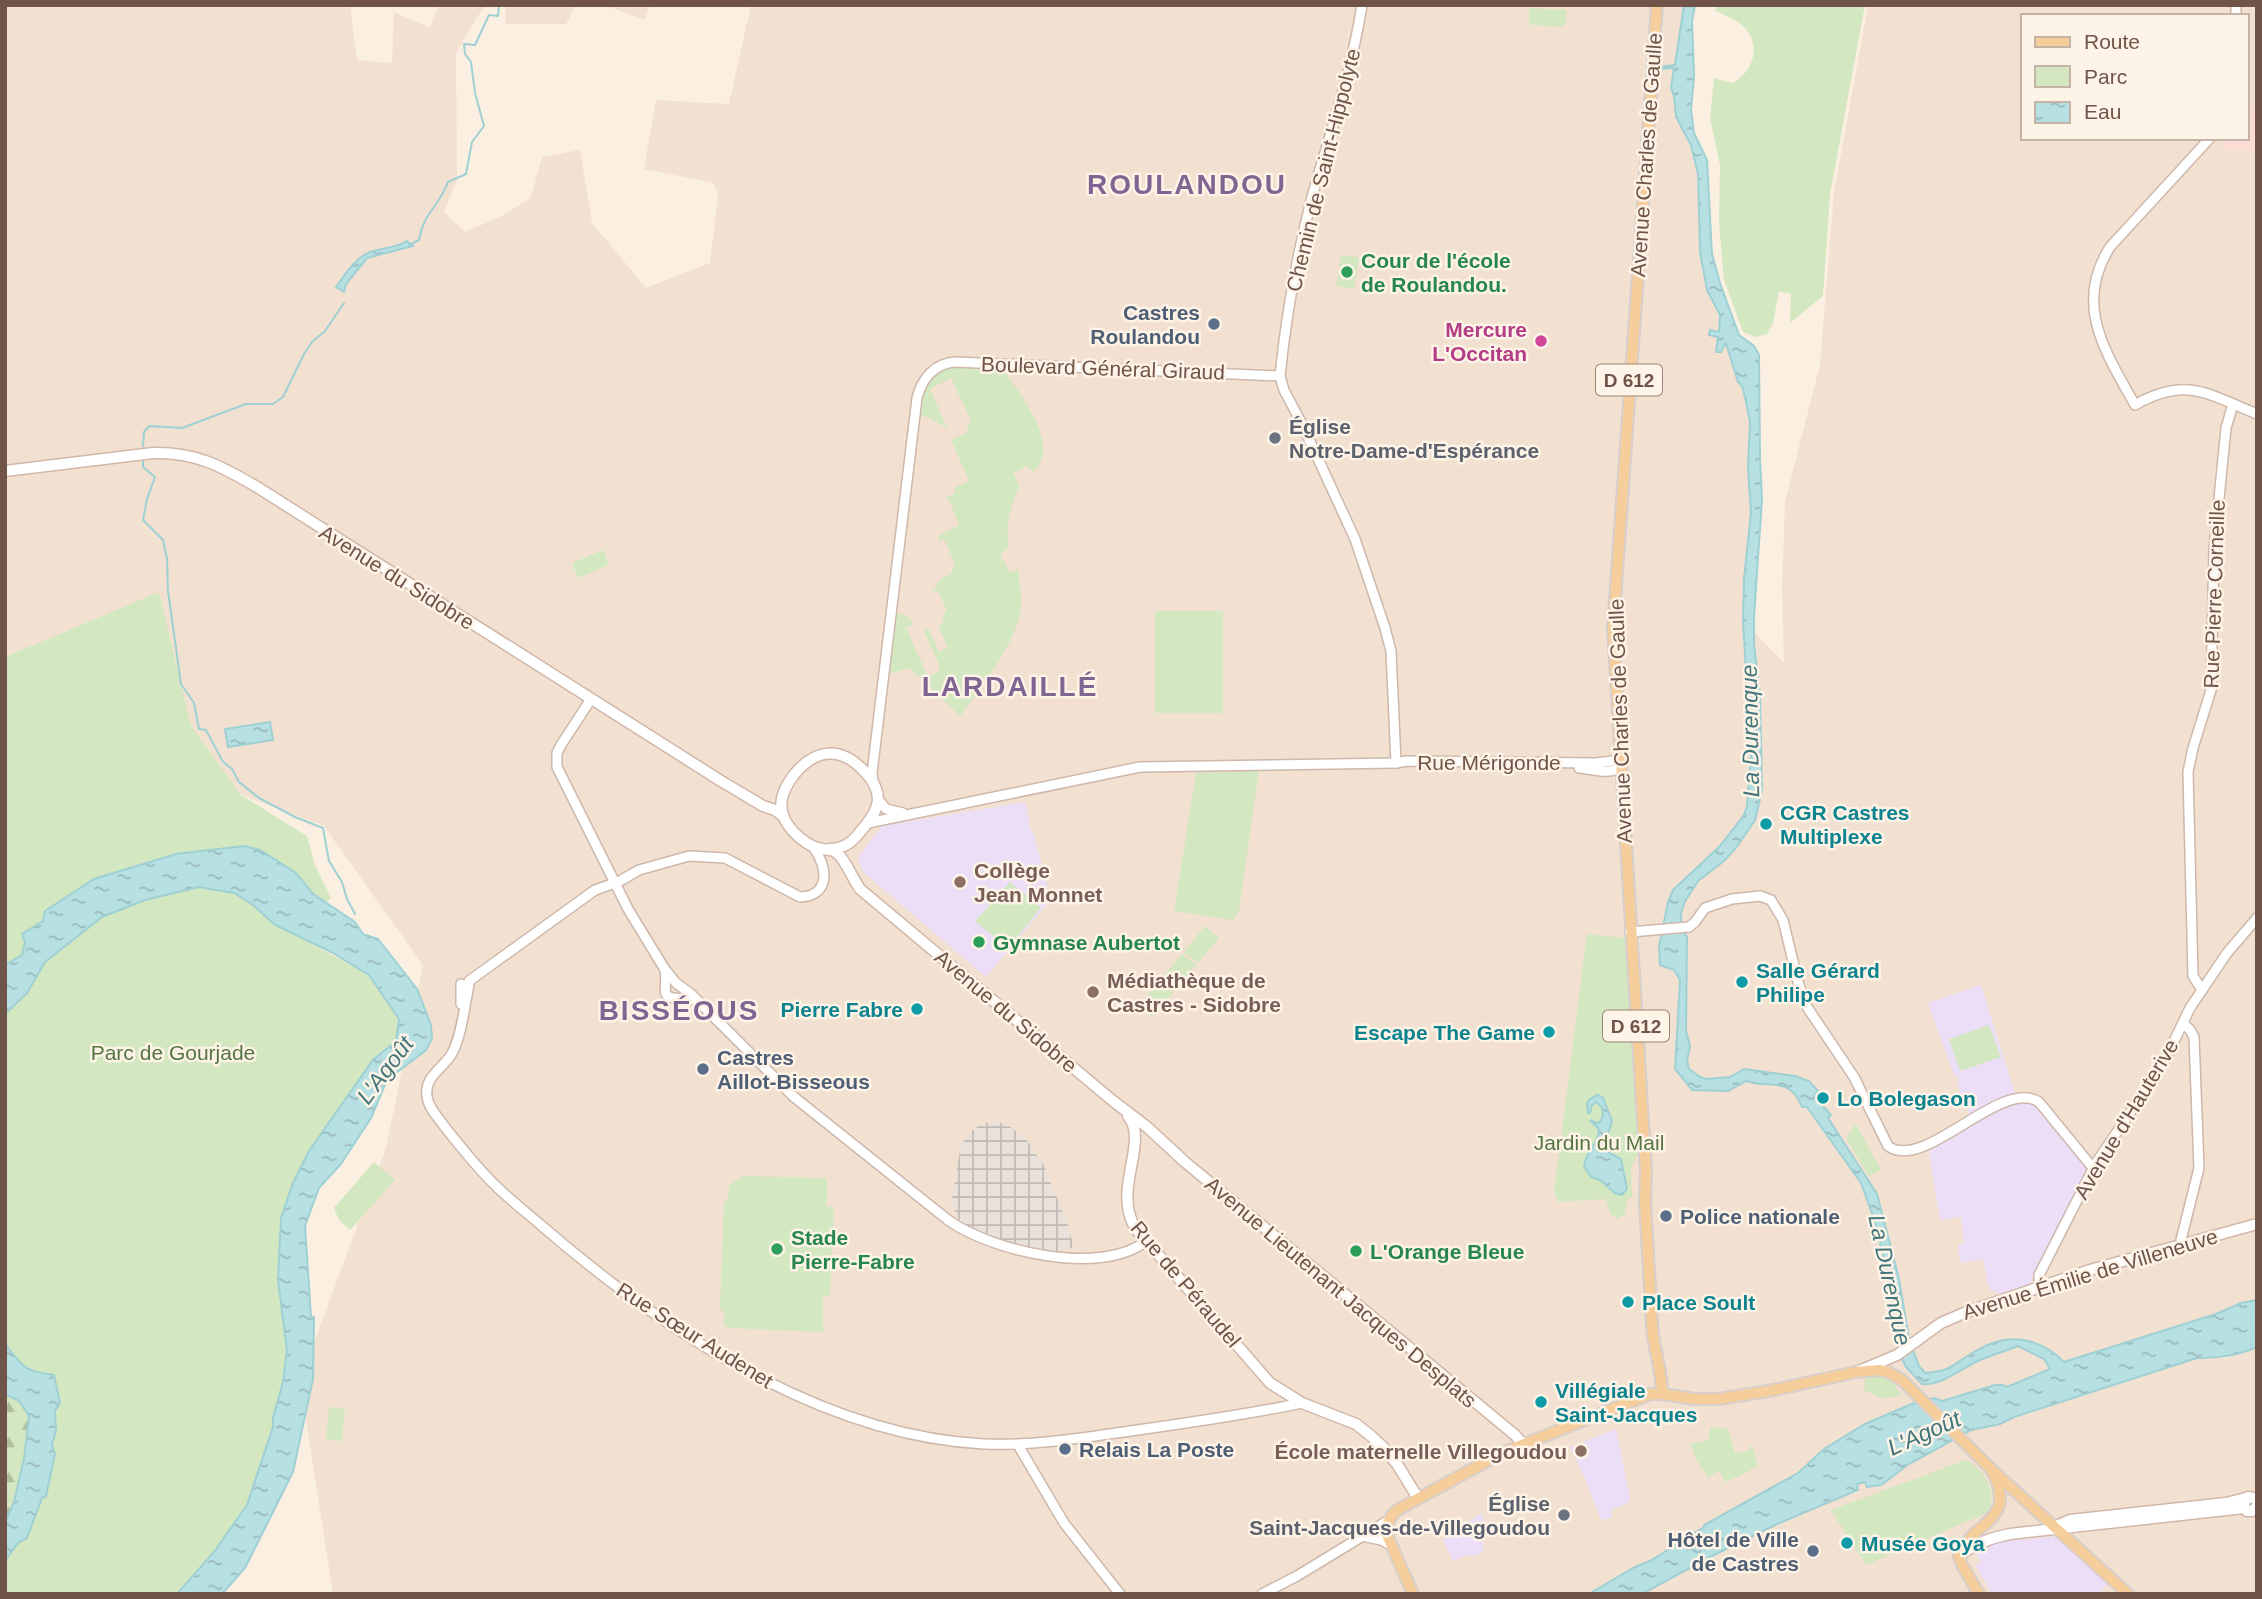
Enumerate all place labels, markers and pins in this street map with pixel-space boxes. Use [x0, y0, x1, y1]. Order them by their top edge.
place label: Cour de l'école de Roulandou. [1361, 249, 1511, 296]
marker: Cour de l'école de Roulandou. [1339, 264, 1355, 280]
place label: Castres Roulandou [1090, 301, 1200, 348]
marker: Castres Roulandou [1206, 316, 1222, 332]
place label: Mercure L'Occitan [1432, 318, 1527, 365]
marker: Mercure L'Occitan [1533, 333, 1549, 349]
place label: Église Notre-Dame-d'Espérance [1289, 415, 1539, 462]
marker: Église Notre-Dame-d'Espérance [1267, 430, 1283, 446]
place label: CGR Castres Multiplexe [1780, 801, 1910, 848]
marker: CGR Castres Multiplexe [1758, 816, 1774, 832]
place label: Collège Jean Monnet [974, 859, 1102, 906]
marker: Collège Jean Monnet [952, 874, 968, 890]
place label: Gymnase Aubertot [993, 931, 1180, 954]
marker: Gymnase Aubertot [971, 934, 987, 950]
place label: Salle Gérard Philipe [1756, 959, 1880, 1006]
place label: Médiathèque de Castres - Sidobre [1107, 969, 1281, 1016]
marker: Salle Gérard Philipe [1734, 974, 1750, 990]
marker: Médiathèque de Castres - Sidobre [1085, 984, 1101, 1000]
place label: Pierre Fabre [780, 998, 903, 1021]
marker: Pierre Fabre [909, 1001, 925, 1017]
place label: Escape The Game [1354, 1021, 1535, 1044]
marker: Escape The Game [1541, 1024, 1557, 1040]
place label: Castres Aillot-Bisseous [717, 1046, 870, 1093]
marker: Castres Aillot-Bisseous [695, 1061, 711, 1077]
place label: Lo Bolegason [1837, 1087, 1976, 1110]
marker: Lo Bolegason [1815, 1090, 1831, 1106]
place label: Police nationale [1680, 1205, 1840, 1228]
marker: Police nationale [1658, 1208, 1674, 1224]
place label: Stade Pierre-Fabre [791, 1226, 915, 1273]
place label: L'Orange Bleue [1370, 1240, 1524, 1263]
marker: Stade Pierre-Fabre [769, 1241, 785, 1257]
marker: L'Orange Bleue [1348, 1243, 1364, 1259]
place label: Place Soult [1642, 1291, 1755, 1314]
marker: Place Soult [1620, 1294, 1636, 1310]
place label: Villégiale Saint-Jacques [1555, 1379, 1697, 1426]
marker: Villégiale Saint-Jacques [1533, 1394, 1549, 1410]
place label: Relais La Poste [1079, 1438, 1234, 1461]
place label: École maternelle Villegoudou [1274, 1440, 1567, 1463]
marker: Relais La Poste [1057, 1441, 1073, 1457]
marker: École maternelle Villegoudou [1573, 1443, 1589, 1459]
place label: Église Saint-Jacques-de-Villegoudou [1249, 1492, 1550, 1539]
marker: Église Saint-Jacques-de-Villegoudou [1556, 1507, 1572, 1523]
place label: Hôtel de Ville de Castres [1668, 1528, 1799, 1575]
place label: Musée Goya [1861, 1532, 1985, 1555]
marker: Musée Goya [1839, 1535, 1855, 1551]
marker: Hôtel de Ville de Castres [1805, 1543, 1821, 1559]

